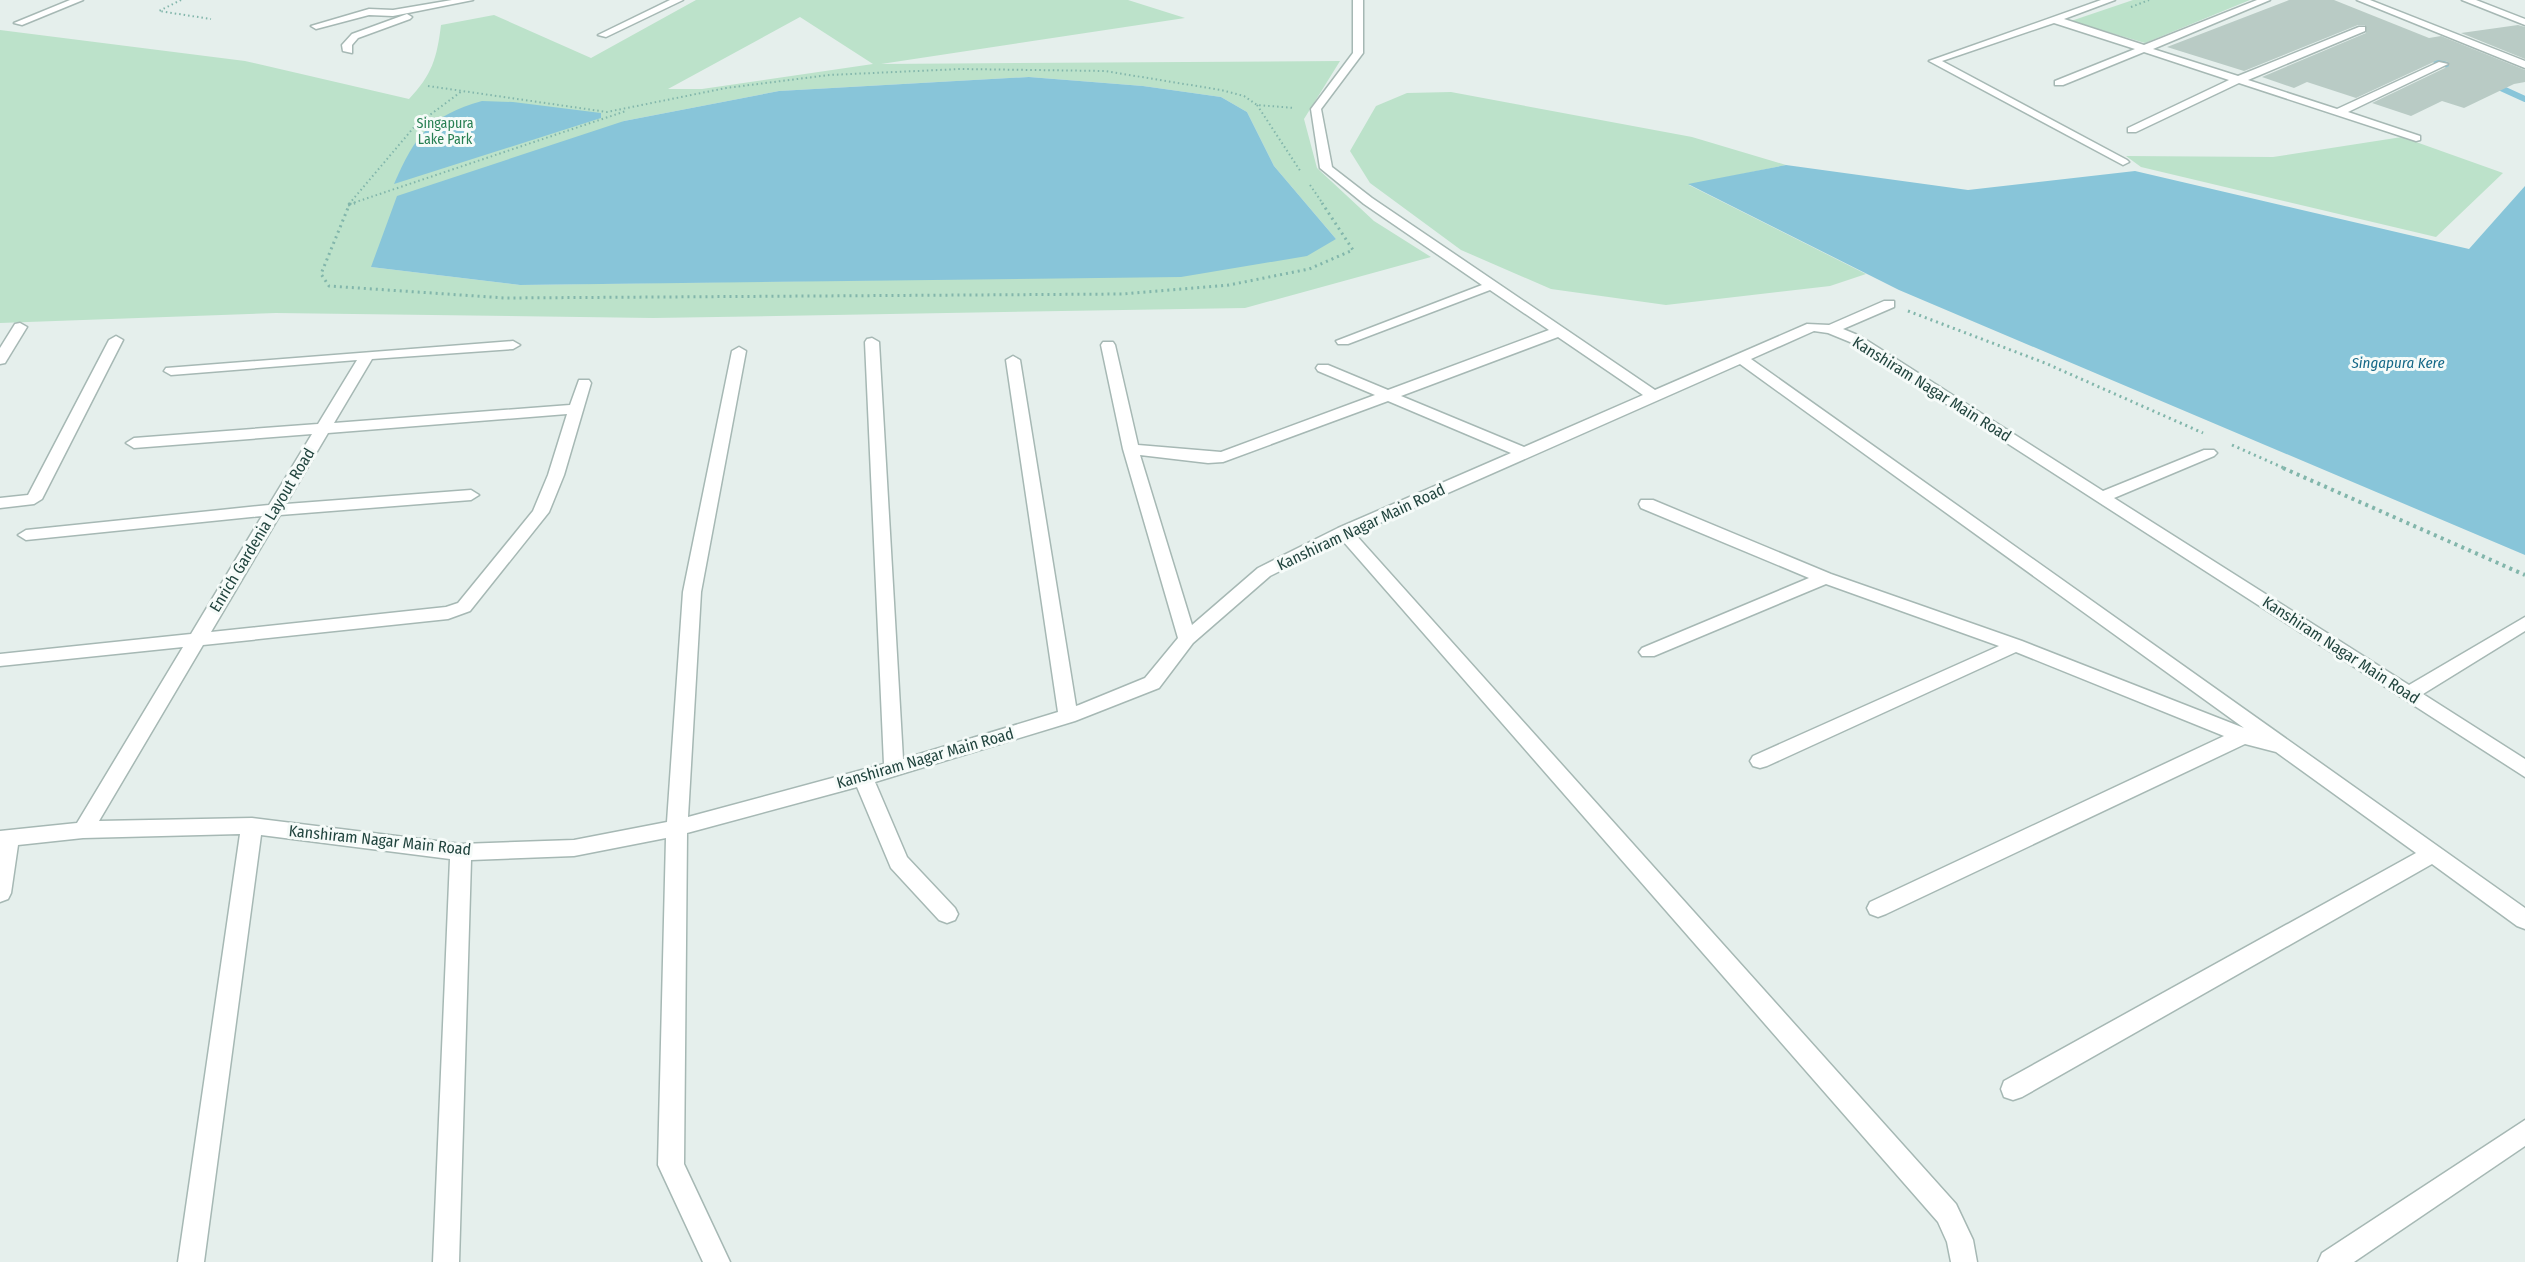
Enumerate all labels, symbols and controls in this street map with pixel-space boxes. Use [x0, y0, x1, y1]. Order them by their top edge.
park label: Singapura Lake Park [416, 115, 474, 148]
street label: Kanshiram Nagar Main Road [1849, 332, 2015, 446]
water label: Singapura Kere [2350, 354, 2445, 372]
street label: Enrich Gardenia Layout Road [206, 445, 318, 615]
street label: Kanshiram Nagar Main Road [1274, 480, 1448, 574]
street label: Kanshiram Nagar Main Road [2259, 592, 2423, 708]
street label: Kanshiram Nagar Main Road [834, 724, 1016, 792]
street label: Kanshiram Nagar Main Road [288, 821, 472, 859]

